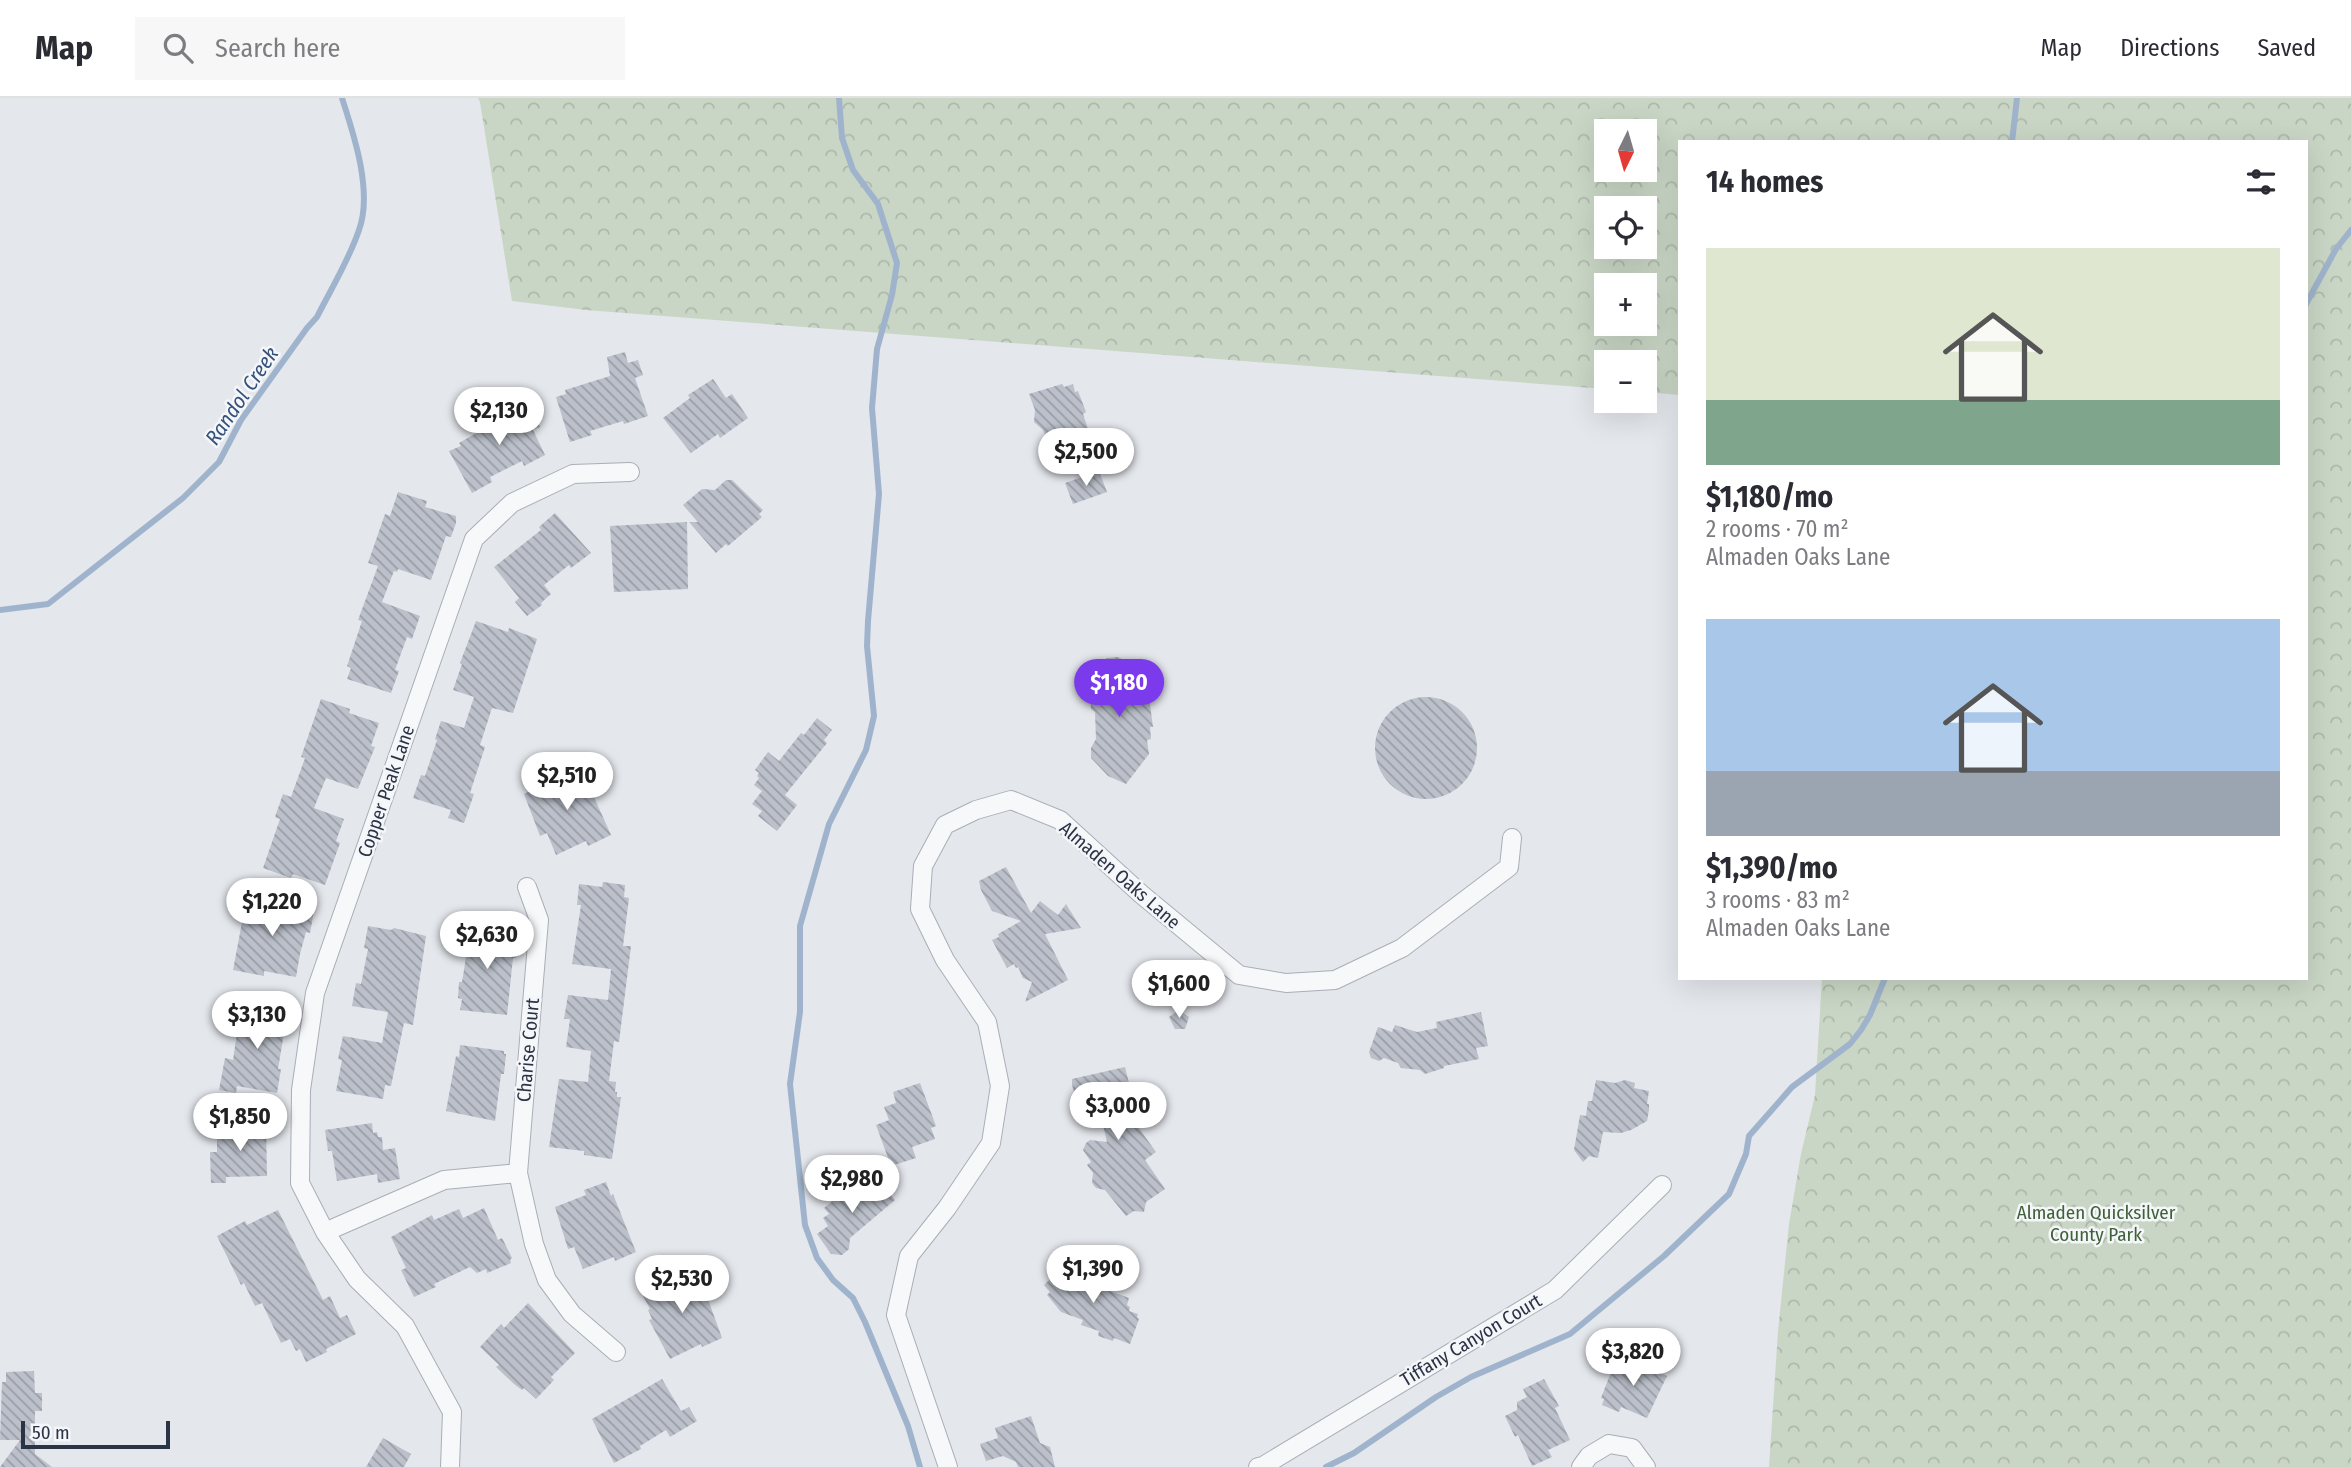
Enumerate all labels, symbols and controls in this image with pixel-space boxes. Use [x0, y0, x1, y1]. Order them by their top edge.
search box [135, 17, 625, 80]
text: Map [35, 28, 93, 68]
icon: search [159, 29, 197, 67]
text: Search here [215, 33, 340, 64]
text: Map [2041, 34, 2082, 62]
text: Directions [2120, 34, 2219, 62]
text: Saved [2257, 34, 2316, 62]
north arrow [1594, 119, 1657, 182]
map controls [1594, 119, 1657, 413]
icon: filters [2242, 163, 2280, 201]
text: 14 homes [1706, 164, 1823, 200]
button: locate [1594, 196, 1657, 259]
button: + [1594, 273, 1657, 336]
icon: home [1930, 294, 2056, 420]
water label: Randol Creek [200, 342, 284, 450]
button: − [1594, 350, 1657, 413]
pin: $2,130 [442, 388, 556, 447]
text: $2,130 [470, 396, 528, 424]
pin: $2,500 [1029, 428, 1143, 488]
text: $2,500 [1054, 437, 1118, 465]
text: $1,180/mo [1706, 479, 1833, 515]
text: 2 rooms · 70 m² [1706, 515, 1849, 543]
text: Almaden Oaks Lane [1706, 543, 1890, 571]
pin: $1,180 [1062, 660, 1176, 719]
icon: home [1930, 665, 2056, 791]
text: $1,180 [1090, 668, 1148, 696]
street label: Copper Peak Lane [353, 722, 419, 860]
pin: $2,510 [510, 752, 624, 812]
text: $2,510 [537, 761, 597, 789]
street label: Almaden Oaks Lane [1055, 816, 1185, 934]
text: $1,390/mo [1706, 850, 1838, 886]
pin: $1,220 [215, 878, 329, 938]
text: 3 rooms · 83 m² [1706, 886, 1850, 914]
text: $1,220 [242, 887, 302, 915]
pin: $2,630 [430, 912, 544, 971]
text: Almaden Oaks Lane [1706, 914, 1890, 942]
text: $2,630 [456, 920, 518, 948]
pin: $1,600 [1122, 960, 1236, 1020]
text: $1,600 [1148, 969, 1210, 997]
pin: $3,130 [200, 992, 314, 1051]
street label: Charise Court [512, 996, 544, 1103]
text: $3,130 [228, 1000, 286, 1028]
pin: $3,000 [1061, 1082, 1175, 1142]
text: $3,000 [1086, 1091, 1150, 1119]
pin: $1,850 [183, 1094, 297, 1153]
text: $1,850 [209, 1102, 271, 1130]
pin: $2,980 [795, 1156, 909, 1215]
text: $2,980 [820, 1164, 884, 1192]
park label: Almaden Quicksilver County Park [2017, 1201, 2176, 1246]
pin: $1,390 [1036, 1246, 1150, 1305]
text: $1,390 [1062, 1254, 1124, 1282]
pin: $2,530 [625, 1256, 739, 1315]
text: $2,530 [651, 1264, 713, 1292]
street label: Tiffany Canyon Court [1396, 1288, 1546, 1391]
pin: $3,820 [1576, 1328, 1690, 1388]
text: $3,820 [1602, 1337, 1664, 1365]
scale bar [21, 1418, 170, 1450]
text: 50 m [32, 1421, 70, 1444]

